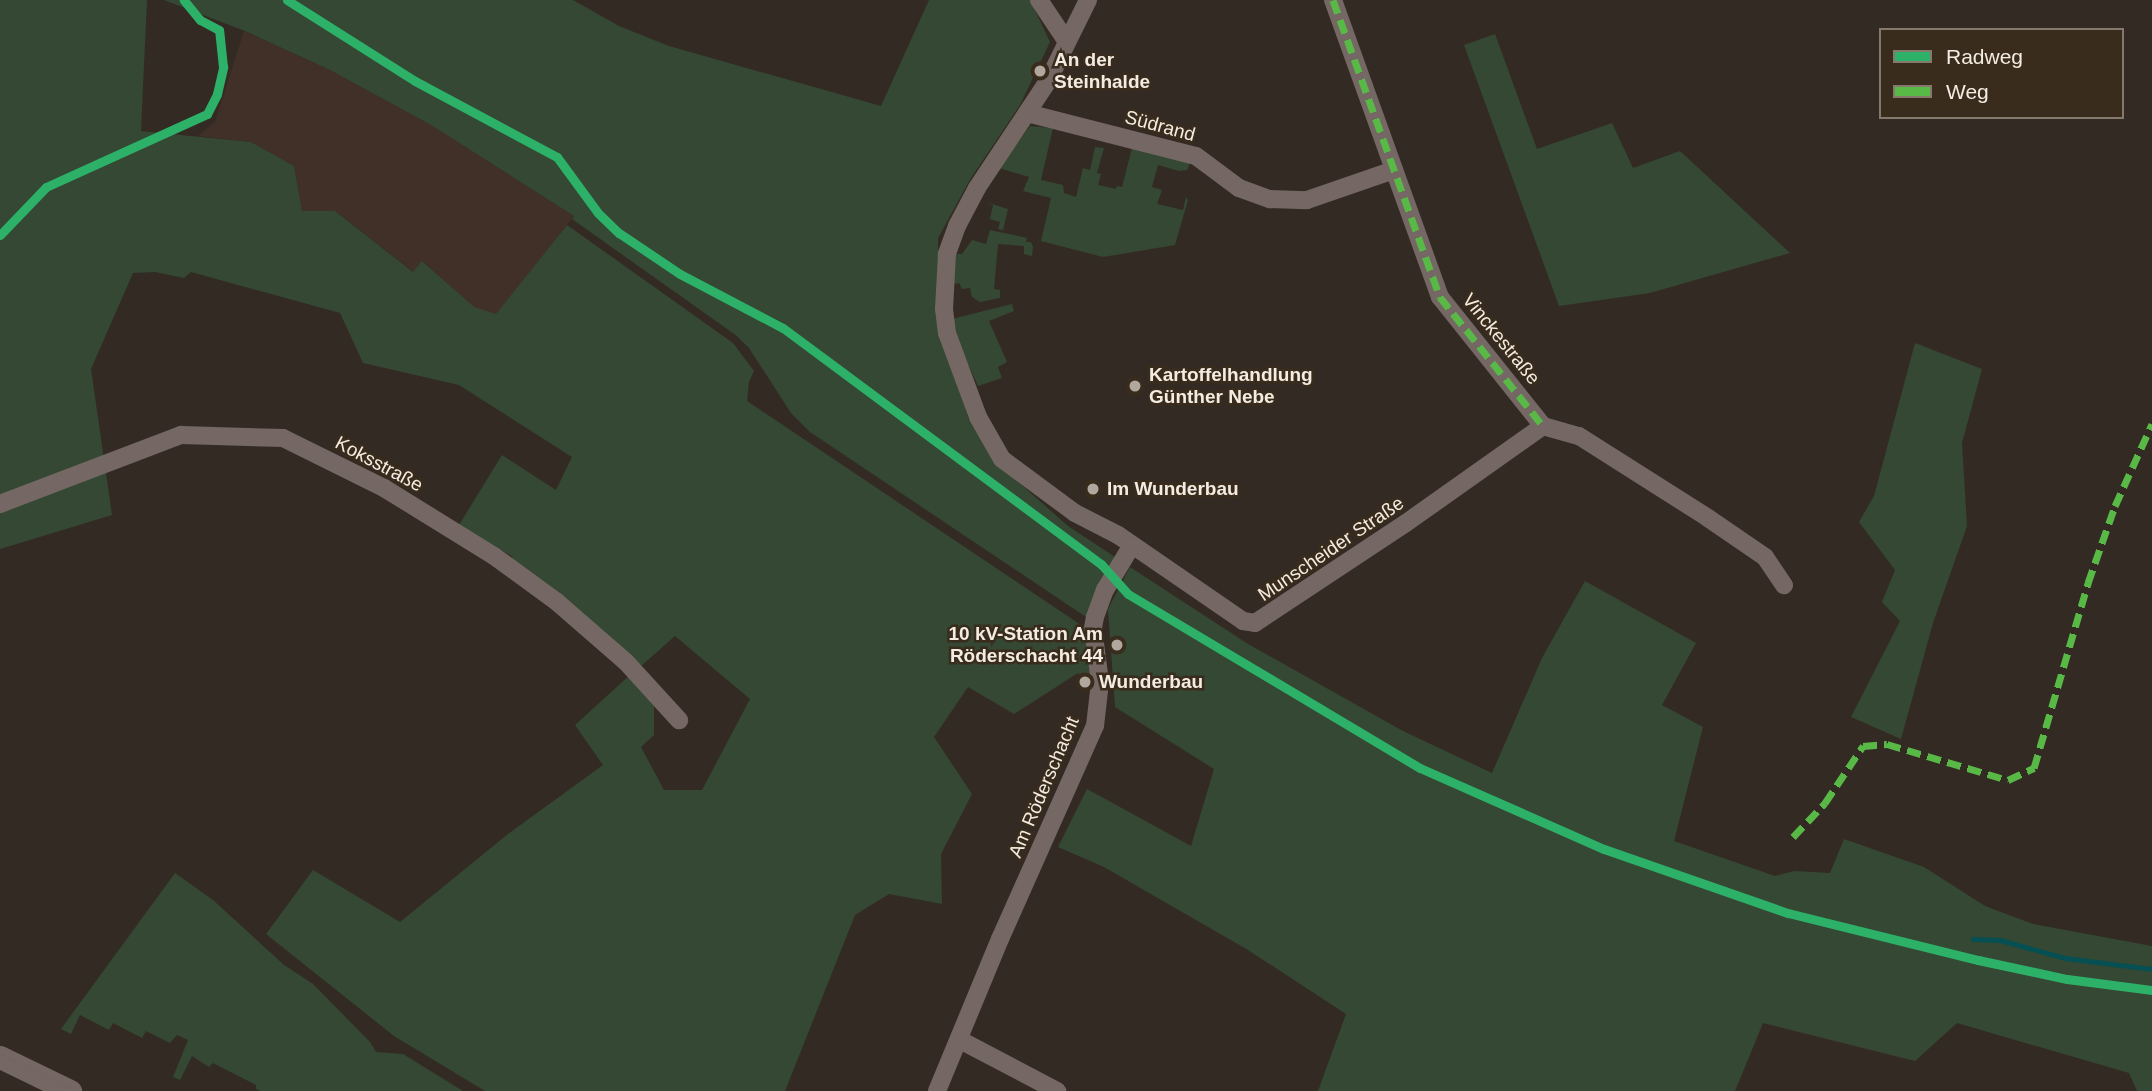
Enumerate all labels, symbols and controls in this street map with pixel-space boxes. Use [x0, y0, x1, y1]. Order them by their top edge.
legend [1879, 28, 2124, 119]
text: Radweg [1946, 45, 2023, 68]
place label: An der Steinhalde [1054, 49, 1150, 93]
marker: An der Steinhalde [1032, 63, 1048, 79]
text: Weg [1946, 80, 1989, 103]
street label: Südrand [1122, 106, 1198, 146]
street label: Vinckestraße [1457, 289, 1545, 389]
place label: Kartoffelhandlung Günther Nebe [1149, 364, 1313, 408]
marker: Kartoffelhandlung Günther Nebe [1127, 378, 1143, 394]
street label: Koksstraße [331, 431, 427, 497]
place label: Im Wunderbau [1107, 478, 1239, 500]
marker: Im Wunderbau [1085, 481, 1101, 497]
street label: Munscheider Straße [1254, 492, 1408, 606]
place label: 10 kV-Station Am Röderschacht 44 [948, 623, 1103, 667]
marker: 10 kV-Station Am Röderschacht 44 [1109, 637, 1125, 653]
place label: Wunderbau [1099, 671, 1203, 693]
marker: Wunderbau [1077, 674, 1093, 690]
street label: Am Röderschacht [1004, 713, 1084, 861]

